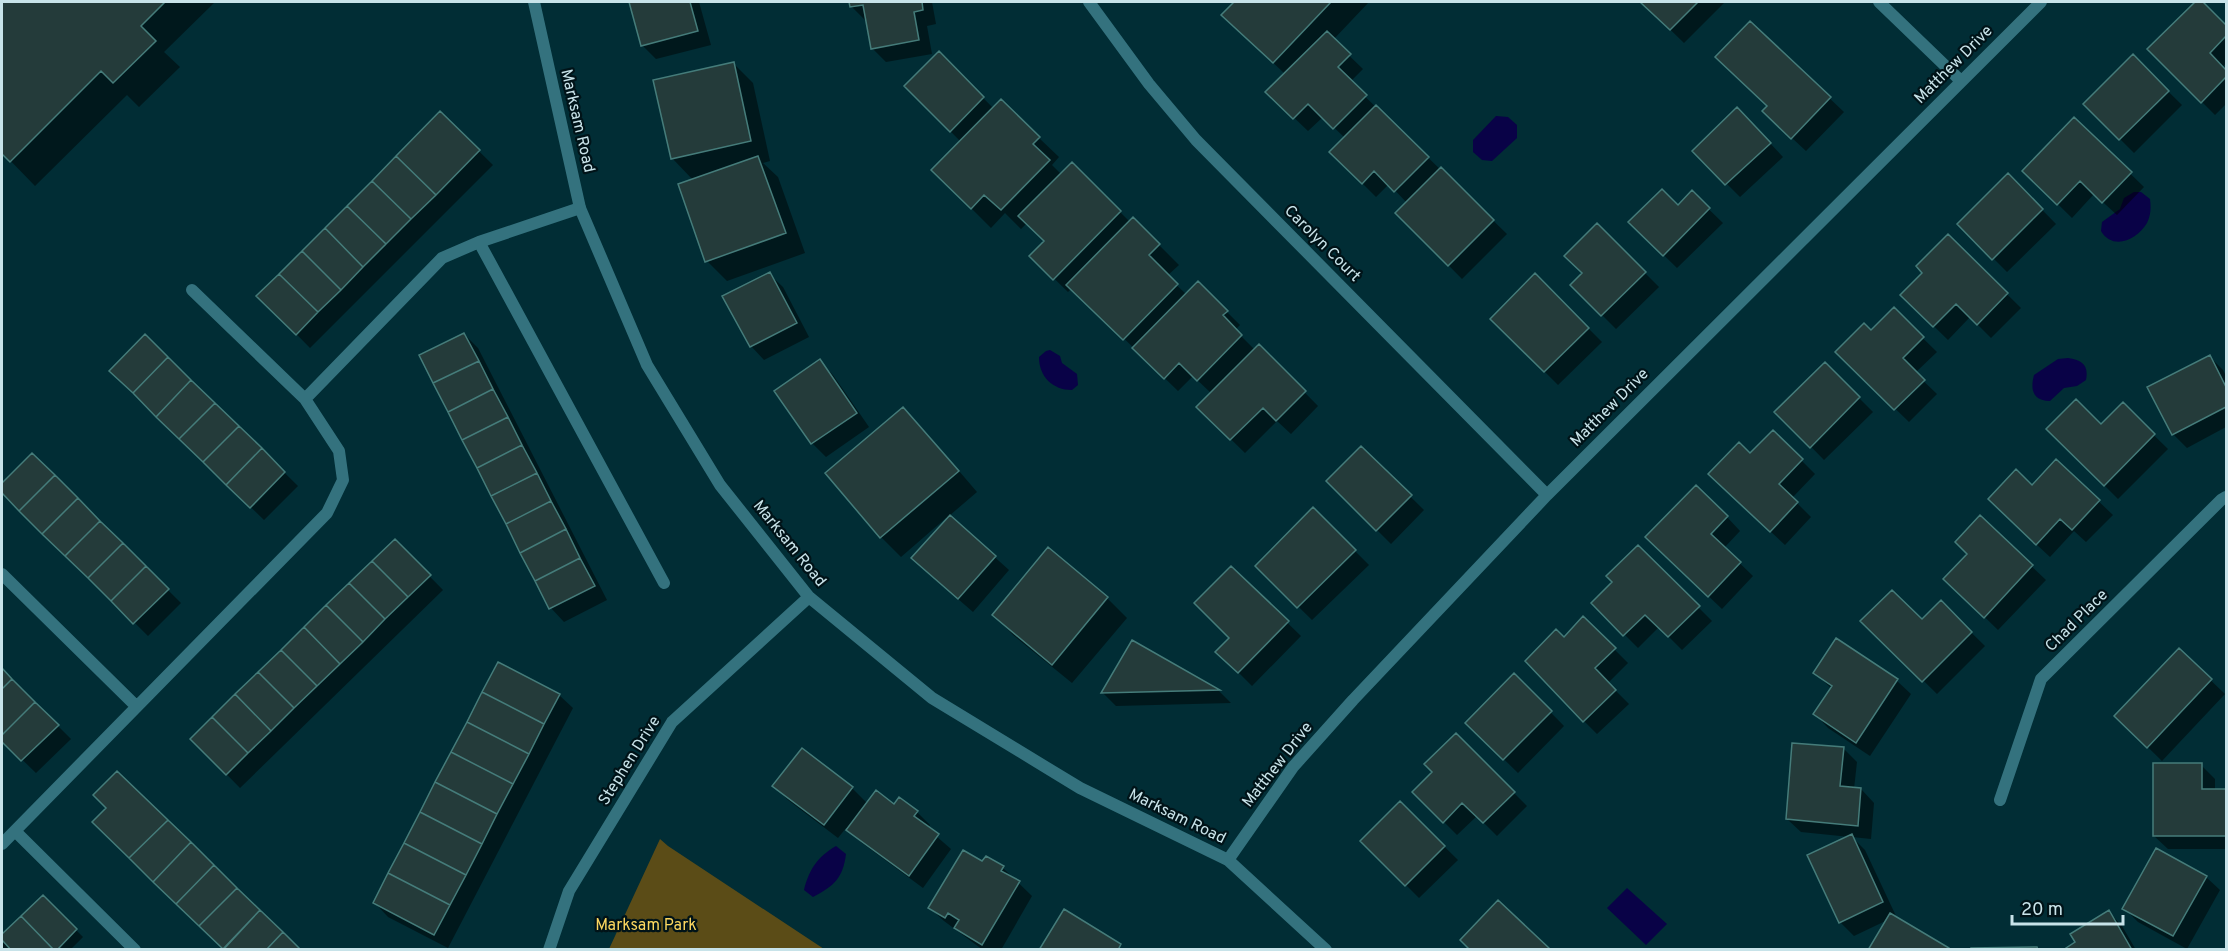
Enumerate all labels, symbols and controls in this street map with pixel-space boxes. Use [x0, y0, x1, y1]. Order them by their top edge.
street label: Matthew Drive [1911, 22, 1997, 108]
street label: Marksam Road [555, 67, 599, 175]
street label: Carolyn Court [1279, 201, 1365, 287]
street label: Matthew Drive [1567, 365, 1653, 451]
street label: Marksam Road [748, 497, 830, 591]
street label: Chad Place [2041, 585, 2113, 657]
street label: Stephen Drive [595, 713, 665, 809]
street label: Matthew Drive [1238, 718, 1318, 812]
street label: Marksam Road [1125, 785, 1229, 849]
scale bar [2012, 888, 2123, 926]
text: 20 m [2021, 899, 2063, 922]
park label: Marksam Park [595, 916, 697, 936]

